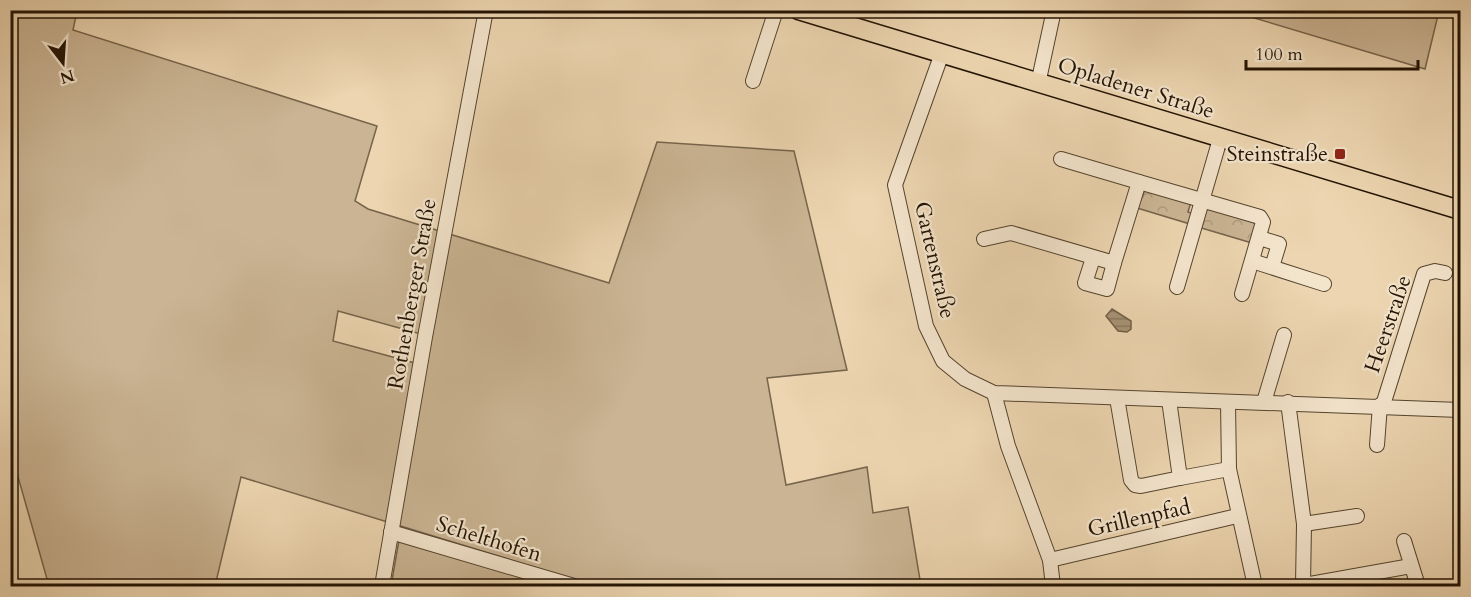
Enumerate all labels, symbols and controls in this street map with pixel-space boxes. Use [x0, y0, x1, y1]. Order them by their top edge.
north arrow [33, 33, 93, 93]
scale bar [1246, 33, 1418, 71]
text: 100 m [1255, 42, 1303, 67]
street label: Opladener Straße [1054, 50, 1218, 126]
text: N [57, 64, 77, 89]
place label: Steinstraße [1226, 139, 1328, 169]
marker: Steinstraße [1333, 147, 1347, 161]
street label: Rothenberger Straße [380, 196, 444, 392]
street label: Gartenstraße [907, 198, 963, 322]
street label: Heerstraße [1357, 271, 1419, 377]
street label: Grillenpfad [1084, 492, 1194, 544]
street label: Schelthofen [433, 509, 546, 569]

